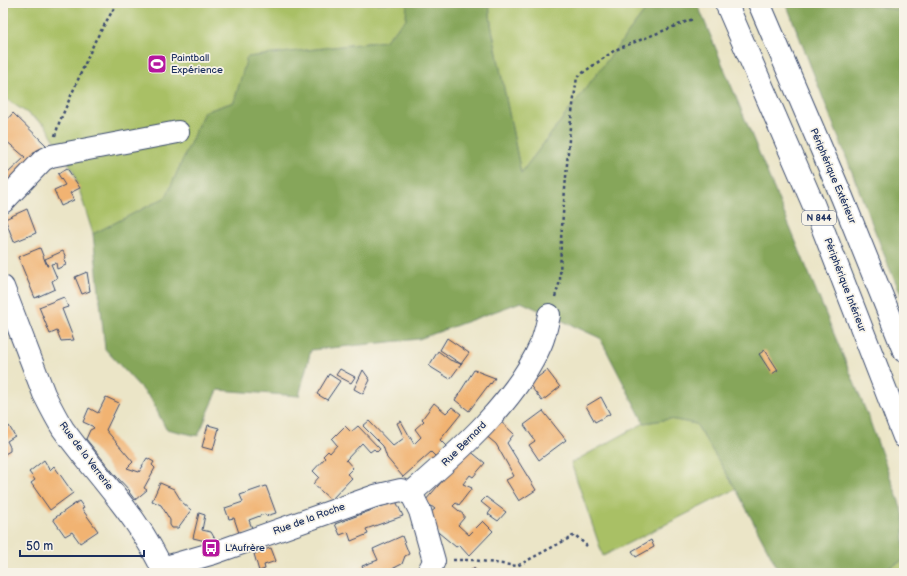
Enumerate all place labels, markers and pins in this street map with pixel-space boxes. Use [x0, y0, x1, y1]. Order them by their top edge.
place label: Paintball Expérience [171, 52, 223, 76]
sports icon: Paintball Expérience [146, 53, 168, 75]
bus stop icon: L'Aufrère [200, 537, 222, 559]
place label: L'Aufrère [225, 542, 265, 554]

